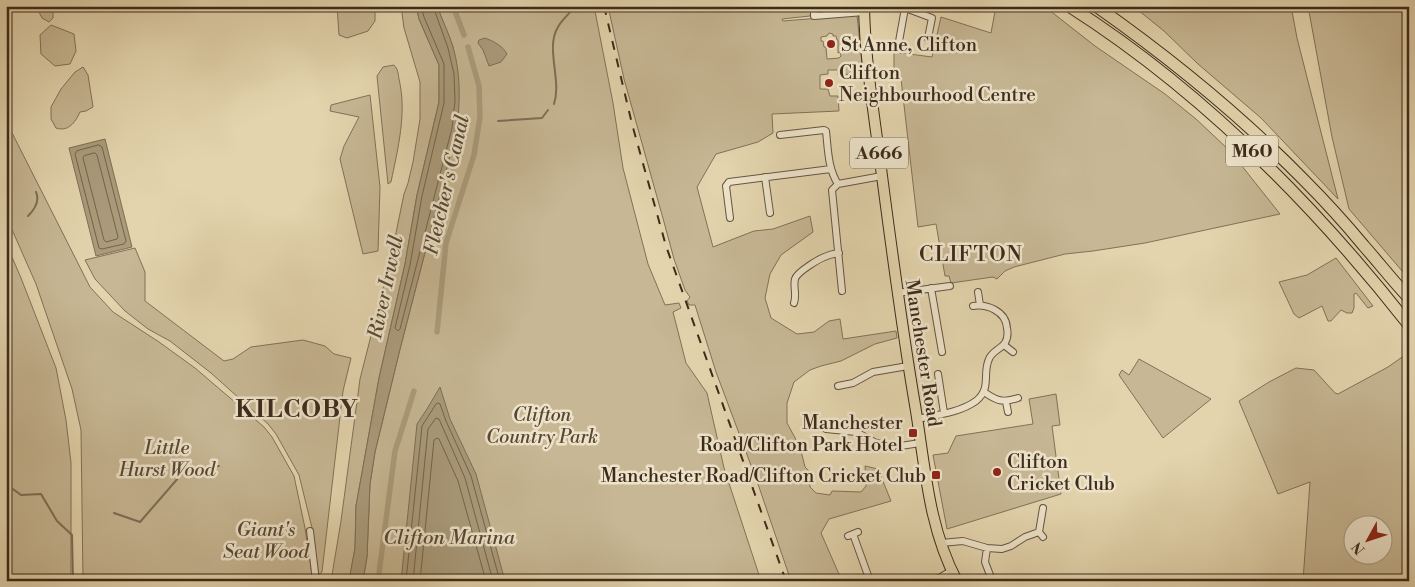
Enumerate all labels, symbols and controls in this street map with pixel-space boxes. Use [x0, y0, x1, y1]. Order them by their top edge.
place label: St Anne, Clifton [841, 33, 977, 57]
marker: St Anne, Clifton [825, 38, 837, 50]
place label: Clifton Neighbourhood Centre [839, 61, 1036, 107]
marker: Clifton Neighbourhood Centre [823, 77, 835, 89]
water label: Fletcher's Canal [419, 112, 476, 258]
road number: M60 [1226, 136, 1278, 166]
road number: A666 [850, 138, 908, 168]
water label: River Irwell [363, 233, 410, 343]
district label: CLIFTON [919, 242, 1023, 268]
street label: Manchester Road [900, 278, 947, 429]
district label: KILCOBY [235, 395, 359, 425]
park label: Clifton Country Park [486, 403, 598, 449]
place label: Manchester Road/Clifton Park Hotel [699, 411, 903, 457]
marker: Manchester Road/Clifton Park Hotel [907, 427, 919, 439]
park label: Little Hurst Wood [118, 436, 216, 482]
place label: Clifton Cricket Club [1007, 450, 1115, 496]
place label: Manchester Road/Clifton Cricket Club [601, 464, 926, 488]
marker: Clifton Cricket Club [991, 466, 1003, 478]
marker: Manchester Road/Clifton Cricket Club [930, 469, 942, 481]
north arrow [1342, 514, 1392, 564]
park label: Giant's Seat Wood [223, 518, 310, 564]
water label: Clifton Marina [383, 526, 516, 551]
text: N [1348, 538, 1369, 558]

